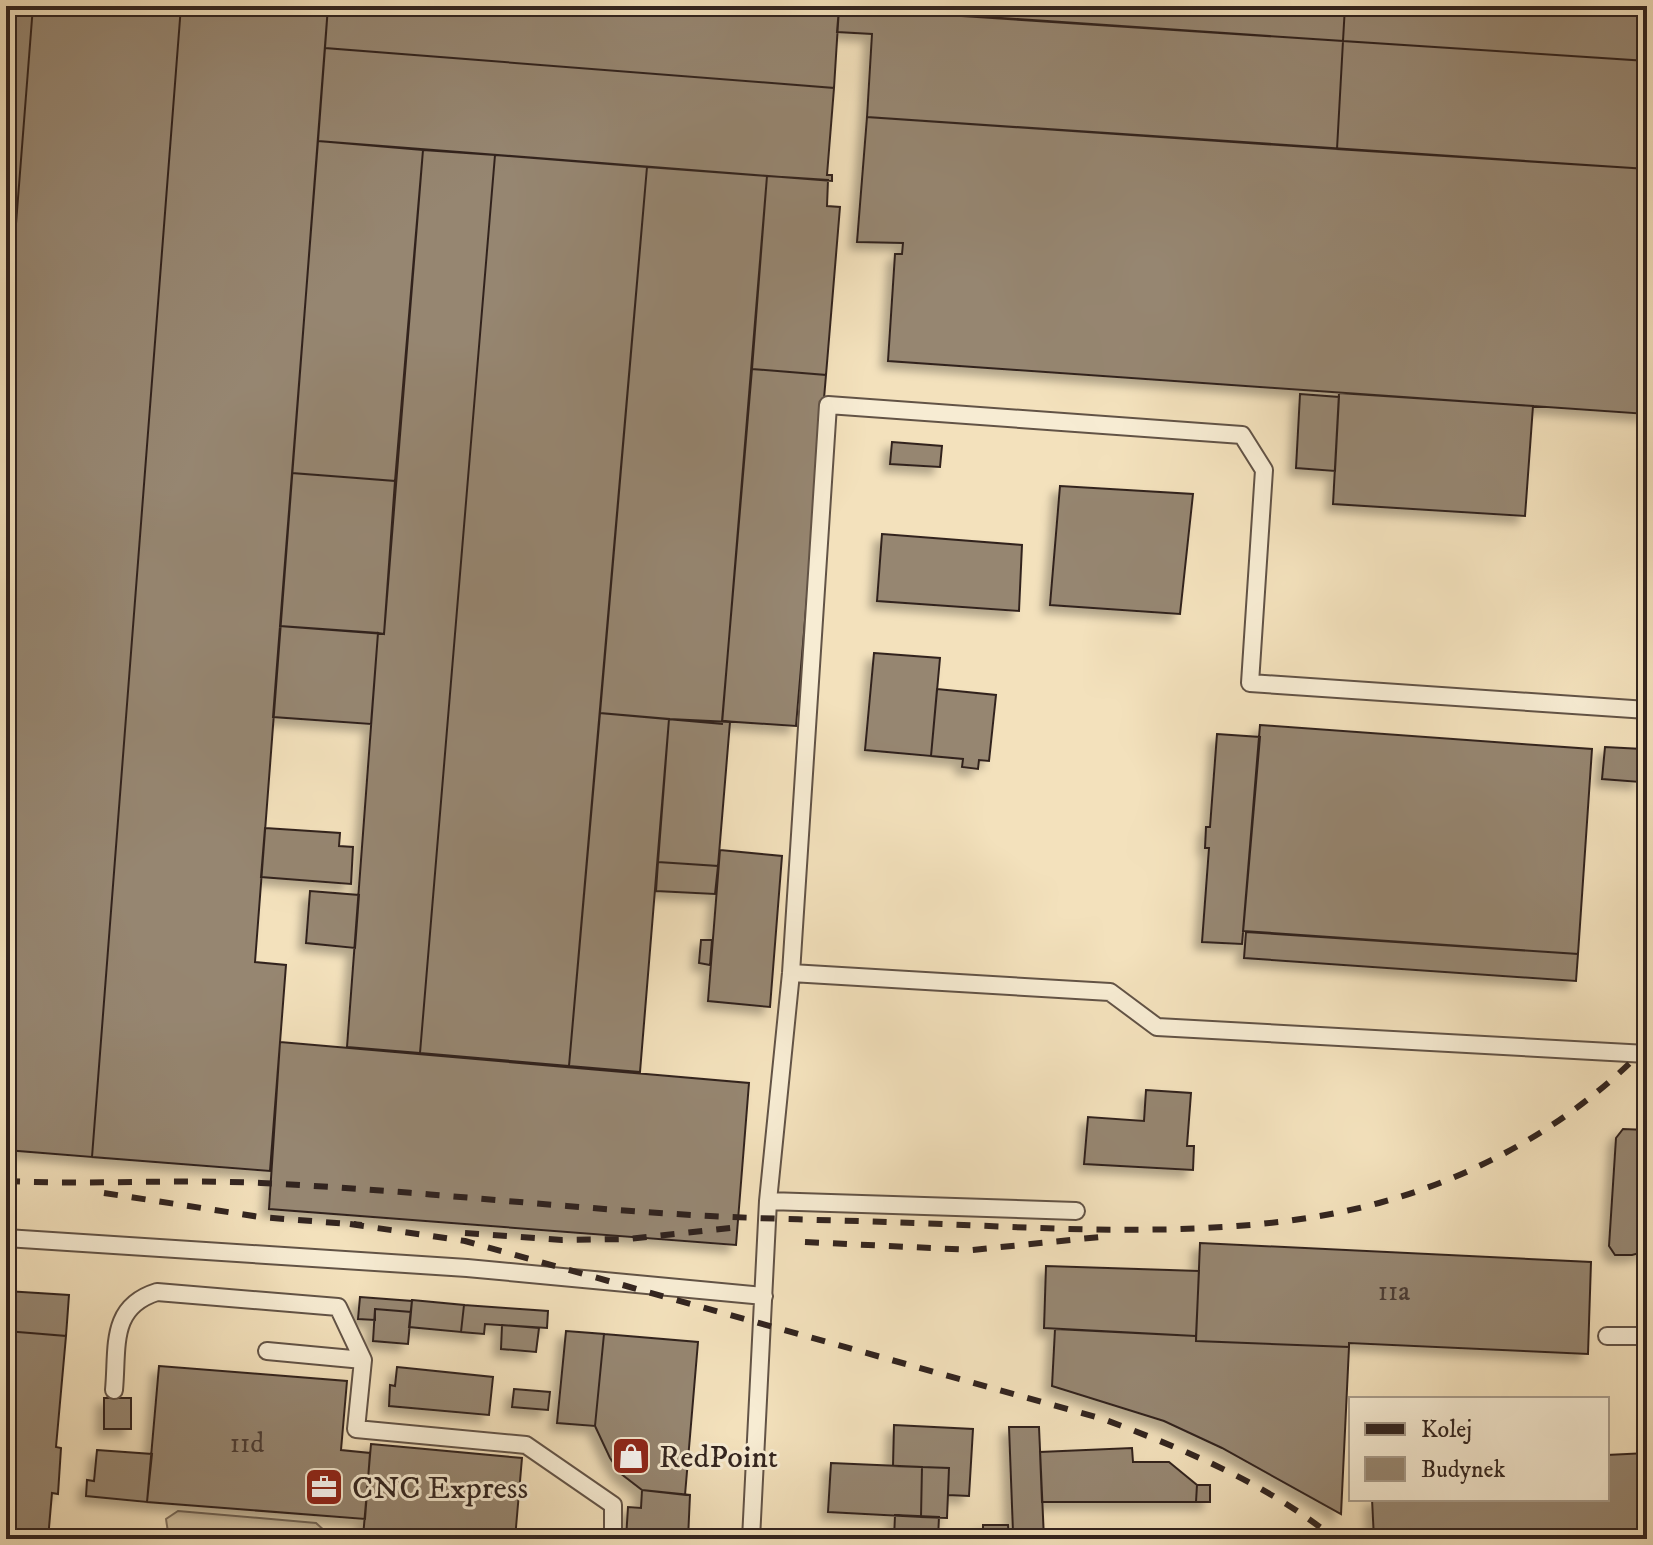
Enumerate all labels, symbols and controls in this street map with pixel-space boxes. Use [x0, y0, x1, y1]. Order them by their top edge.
house number: 11a [1378, 1274, 1410, 1309]
legend [1349, 1397, 1609, 1501]
text: Kolej [1421, 1415, 1472, 1445]
house number: 11d [230, 1426, 264, 1461]
shop icon: RedPoint [610, 1435, 652, 1477]
place label: RedPoint [659, 1438, 778, 1478]
text: Budynek [1421, 1455, 1505, 1485]
office icon: CNC Express [303, 1466, 345, 1508]
place label: CNC Express [352, 1469, 528, 1509]

